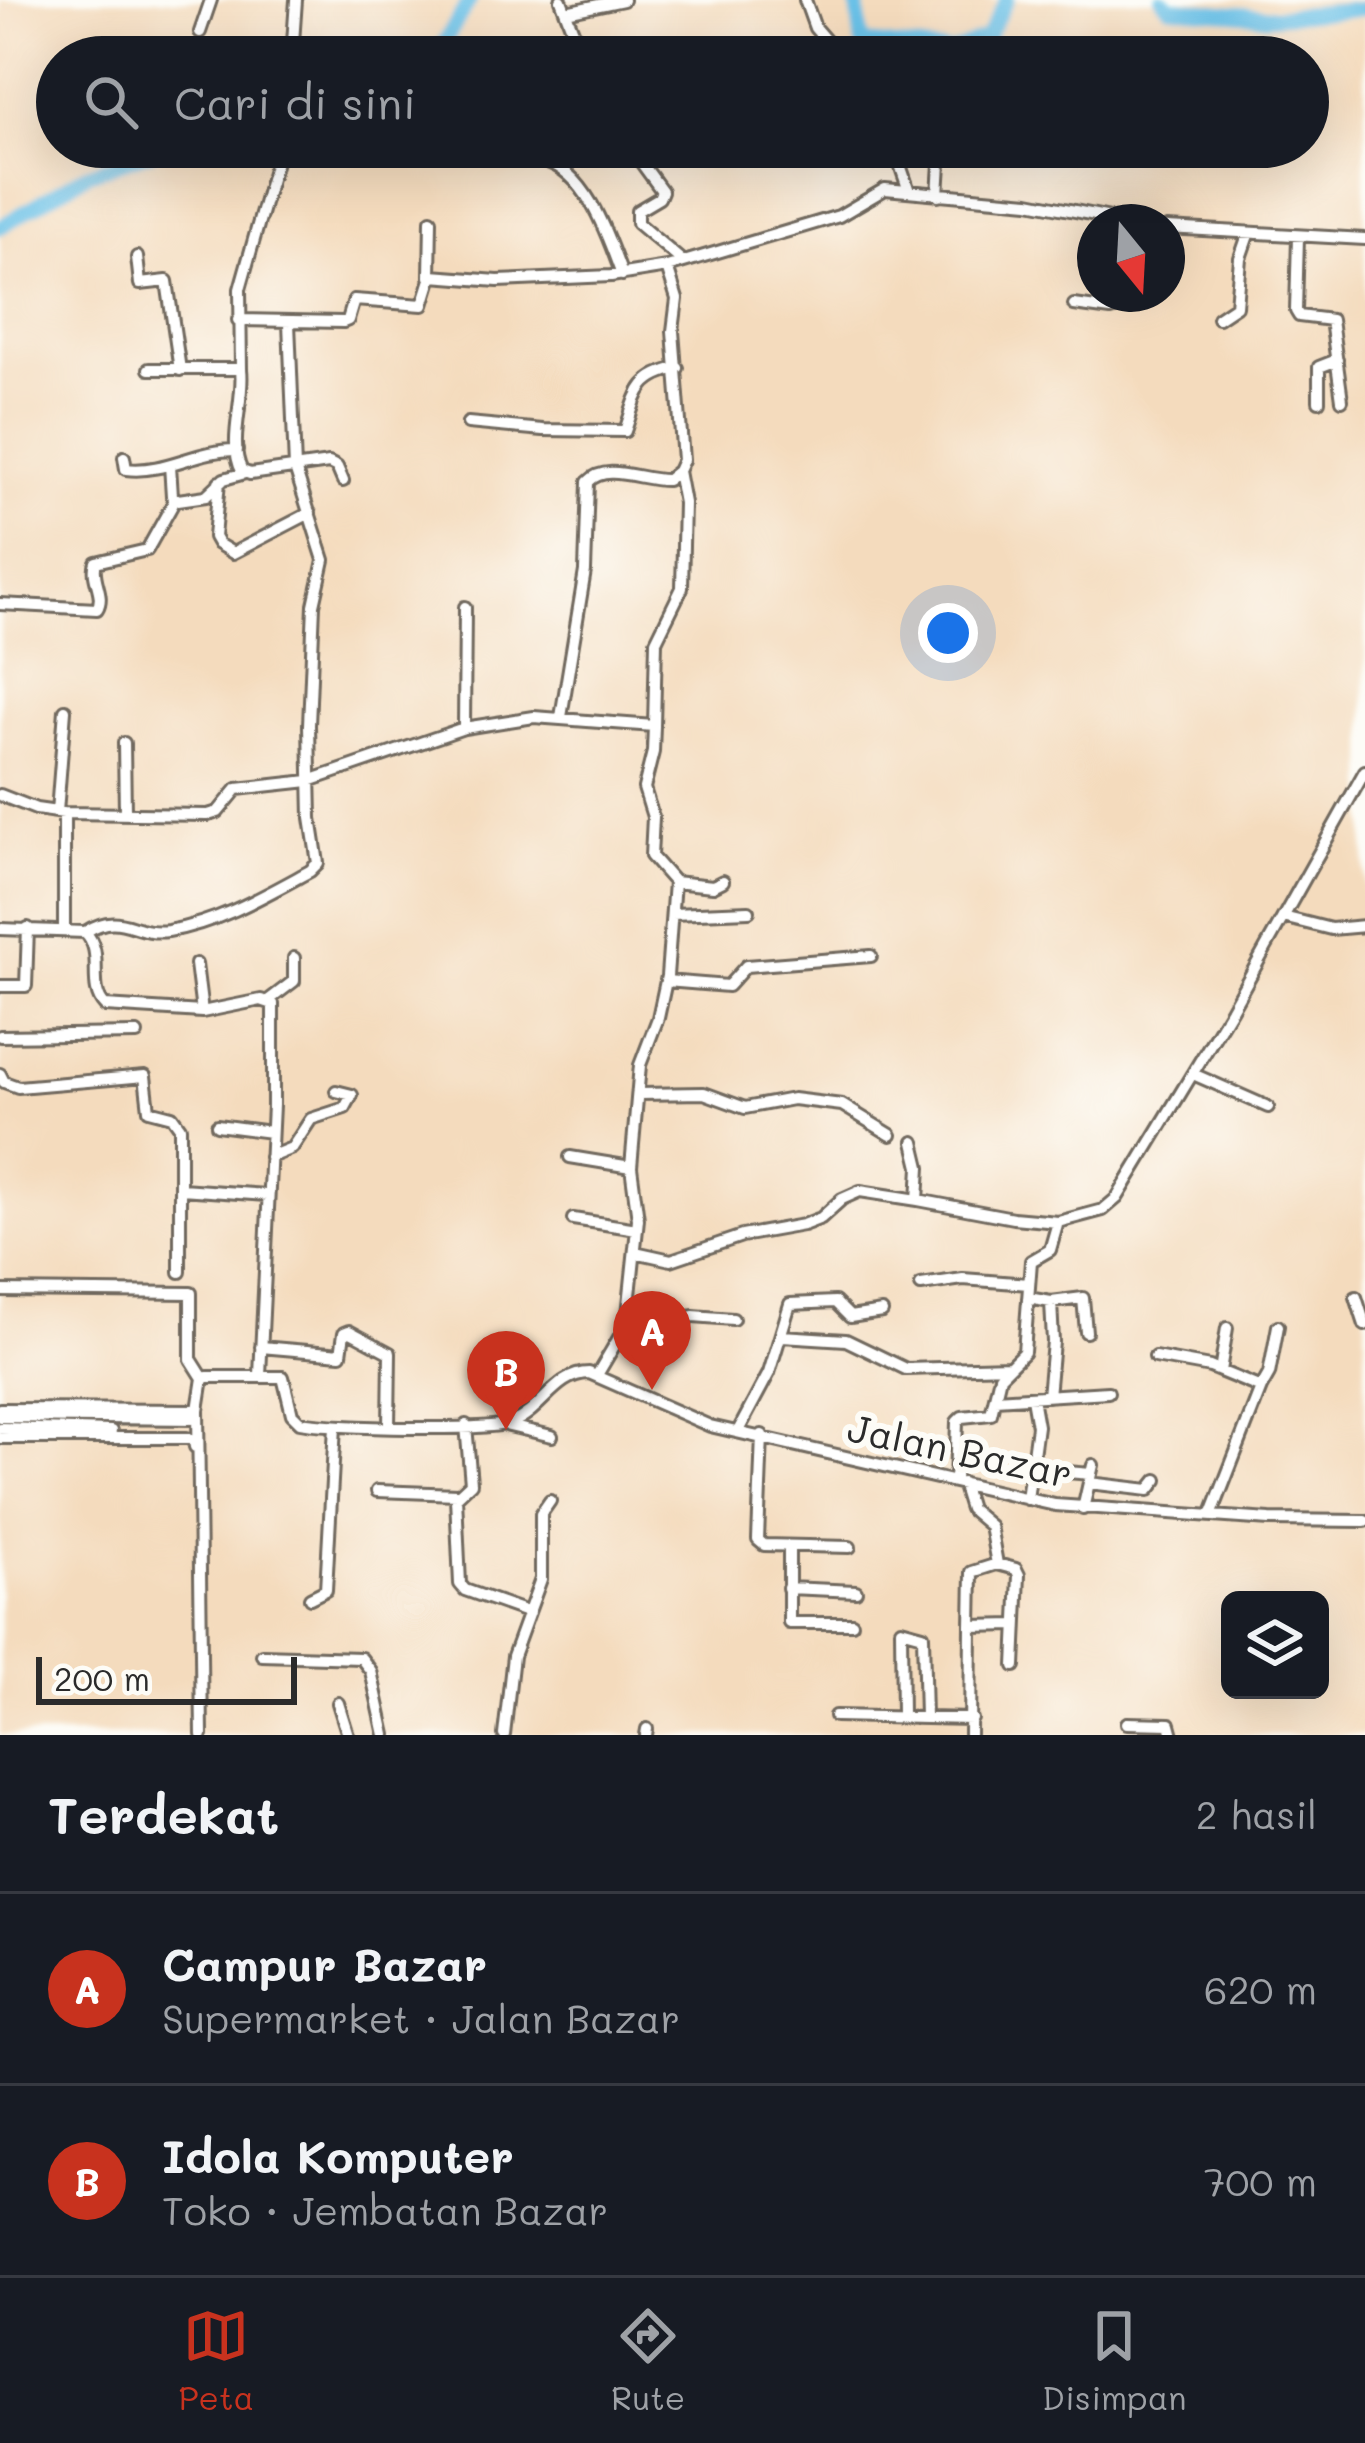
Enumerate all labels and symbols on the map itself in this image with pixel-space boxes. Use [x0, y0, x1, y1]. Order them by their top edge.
north arrow [1077, 204, 1185, 312]
your location [918, 603, 978, 663]
pin: A [613, 1291, 691, 1390]
pin: B [467, 1331, 545, 1430]
street label: Jalan Bazar [844, 1401, 1077, 1498]
scale bar [36, 1651, 297, 1704]

